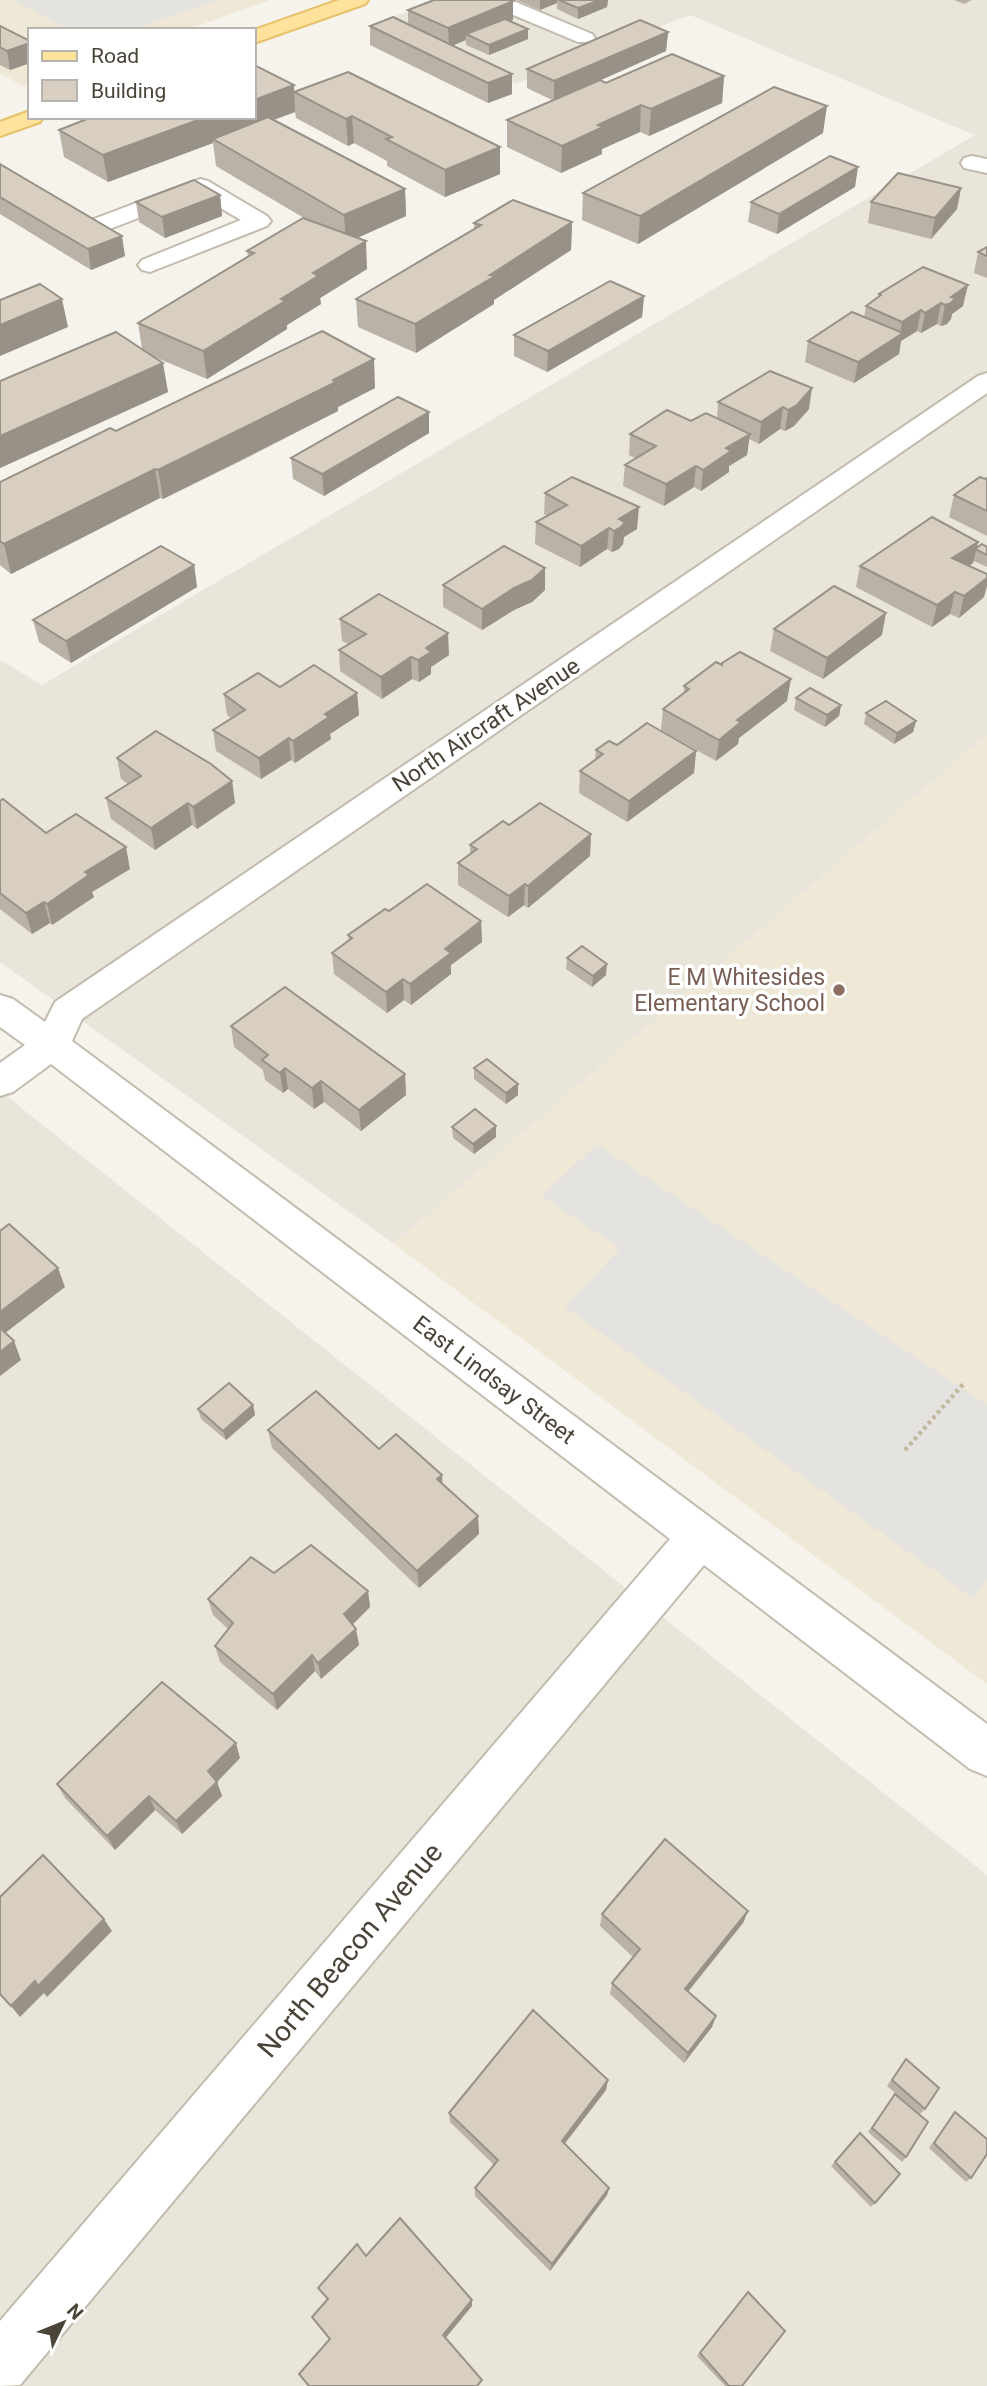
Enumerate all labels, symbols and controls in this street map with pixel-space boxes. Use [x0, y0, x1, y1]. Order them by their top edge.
legend [28, 28, 256, 119]
text: Road [91, 44, 139, 68]
text: Building [91, 79, 166, 103]
street label: North Aircraft Avenue [387, 652, 585, 798]
place label: E M Whitesides Elementary School [634, 964, 825, 1017]
marker: E M Whitesides Elementary School [831, 982, 847, 998]
street label: East Lindsay Street [408, 1310, 580, 1450]
street label: North Beacon Avenue [251, 1836, 449, 2064]
north arrow [28, 2288, 98, 2358]
text: N [62, 2299, 88, 2324]

